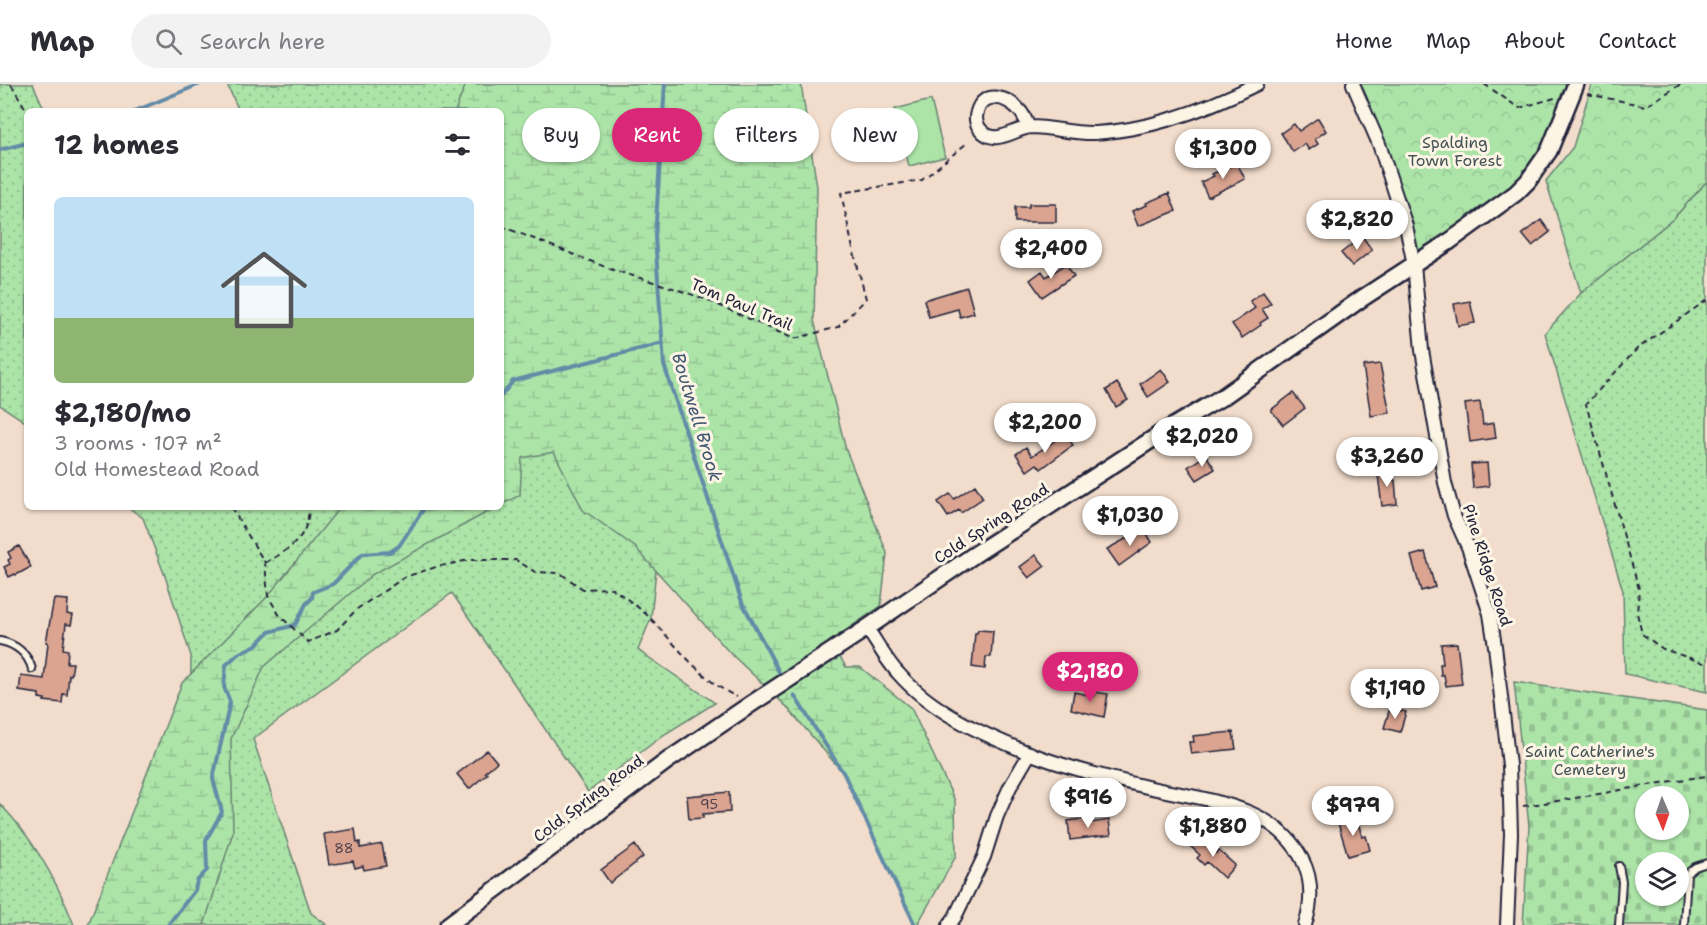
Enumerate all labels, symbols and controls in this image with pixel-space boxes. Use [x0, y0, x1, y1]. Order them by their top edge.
search box [131, 14, 551, 68]
text: Map [30, 22, 95, 60]
icon: search [152, 25, 185, 58]
text: Search here [200, 27, 325, 56]
text: Home [1335, 27, 1393, 55]
text: Map [1426, 27, 1471, 55]
text: About [1504, 27, 1565, 55]
text: Contact [1598, 27, 1677, 55]
chip: Buy [522, 108, 600, 162]
chip: Rent [612, 108, 702, 162]
chip: Filters [714, 108, 819, 162]
chip: New [831, 108, 918, 162]
text: 12 homes [54, 127, 179, 162]
icon: filters [441, 128, 474, 161]
pin: $1,300 [1174, 129, 1272, 180]
park label: Spalding Town Forest [1408, 132, 1502, 171]
text: $1,300 [1189, 135, 1257, 161]
pin: $2,820 [1308, 200, 1406, 251]
text: $2,820 [1320, 206, 1394, 232]
pin: $2,400 [1002, 229, 1100, 280]
text: $2,400 [1014, 235, 1088, 261]
icon: home [210, 236, 318, 344]
street label: Tom Paul Trail [688, 274, 796, 335]
water label: Boutwell Brook [666, 350, 728, 485]
text: $2,180/mo [54, 395, 191, 430]
pin: $2,200 [996, 403, 1094, 454]
text: $2,200 [1008, 409, 1082, 435]
pin: $2,020 [1153, 417, 1251, 468]
text: $2,020 [1166, 423, 1238, 449]
text: 3 rooms · 107 m² [54, 430, 222, 456]
pin: $3,260 [1338, 437, 1436, 488]
text: $3,260 [1350, 443, 1424, 469]
text: Old Homestead Road [54, 456, 259, 482]
street label: Cold Spring Road [930, 478, 1053, 568]
pin: $1,030 [1081, 496, 1179, 547]
street label: Pine Ridge Road [1458, 501, 1517, 629]
text: $1,030 [1096, 502, 1164, 528]
pin: $2,180 [1041, 652, 1139, 703]
text: $2,180 [1056, 658, 1124, 684]
pin: $1,190 [1346, 669, 1444, 720]
text: $1,190 [1364, 675, 1426, 701]
park label: Saint Catherine's Cemetery [1525, 741, 1655, 780]
street label: Cold Spring Road [529, 750, 648, 847]
pin: $916 [1052, 778, 1124, 829]
text: $916 [1063, 784, 1113, 810]
pin: $979 [1317, 786, 1389, 837]
north arrow [1635, 786, 1689, 840]
map controls [1635, 786, 1689, 906]
text: $979 [1326, 792, 1380, 818]
house number: 95 [700, 795, 718, 813]
pin: $1,880 [1164, 807, 1262, 858]
text: $1,880 [1179, 813, 1247, 839]
house number: 88 [334, 839, 354, 857]
button: layers [1635, 852, 1689, 906]

